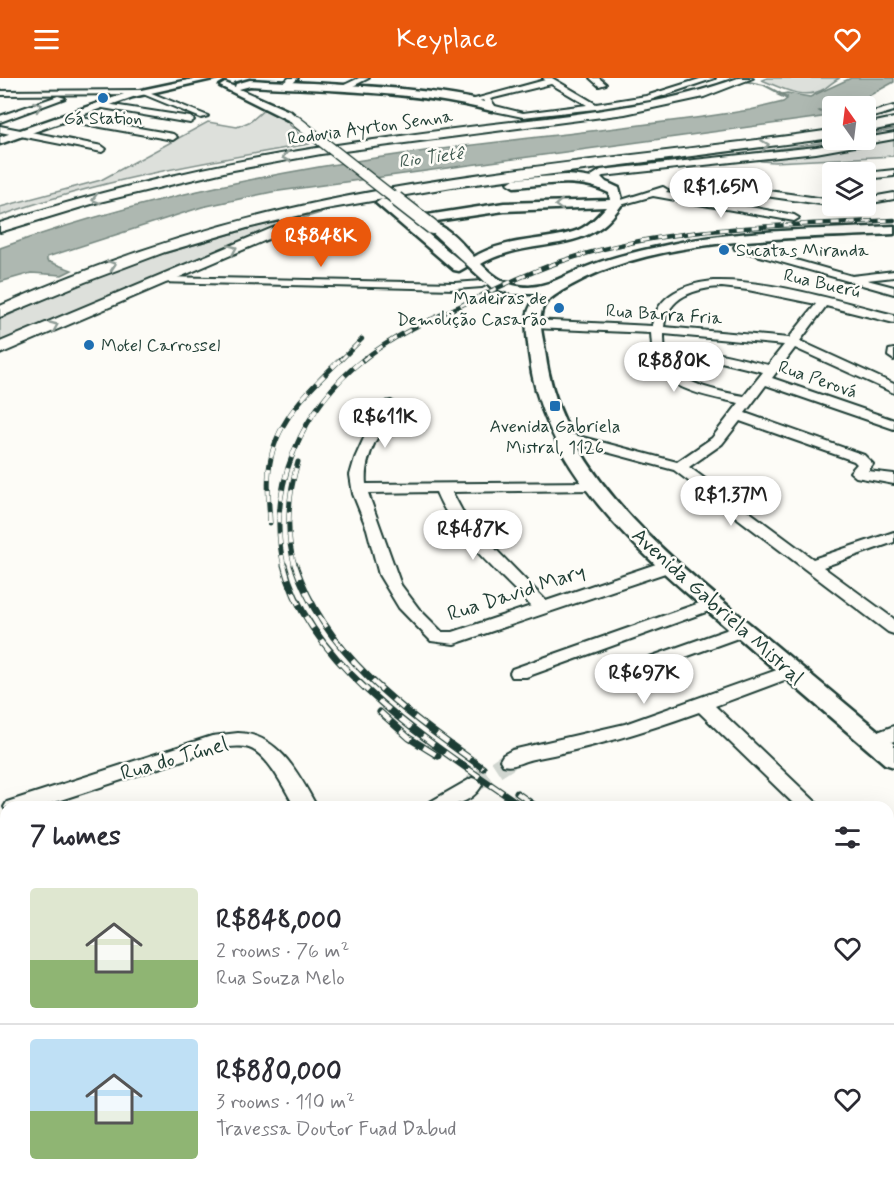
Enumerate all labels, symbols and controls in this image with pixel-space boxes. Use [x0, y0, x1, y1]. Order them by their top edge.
text: Keyplace [396, 22, 498, 57]
icon: menu [30, 23, 63, 56]
icon: heart [831, 23, 864, 56]
marker: Gá Station [96, 91, 110, 105]
north arrow [822, 96, 876, 150]
map controls [822, 96, 876, 216]
one-way arrow [32, 100, 43, 113]
street label: Rodovia Ayrton Senna [286, 104, 455, 151]
place label: Gá Station [64, 107, 142, 131]
one-way arrow [760, 139, 769, 151]
water label: Rio Tietê [397, 141, 467, 174]
one-way arrow [282, 150, 292, 163]
button: layers [822, 162, 876, 216]
pin: R$1.65M [666, 168, 776, 219]
text: R$1.65M [684, 174, 758, 201]
one-way arrow [91, 192, 102, 204]
one-way arrow [554, 198, 563, 211]
pin: R$848K [272, 217, 370, 268]
text: R$848K [285, 223, 357, 250]
place label: Sucatas Miranda [736, 239, 869, 263]
marker: Sucatas Miranda [717, 243, 731, 257]
one-way arrow [227, 244, 238, 256]
one-way arrow [106, 260, 117, 272]
street label: Rua Buerú [781, 264, 862, 304]
place label: Madeiras de Demolição Casarão [397, 287, 547, 332]
street label: Rua Barra Fria [605, 299, 723, 331]
marker: Madeiras de Demolição Casarão [552, 301, 566, 315]
one-way arrow [47, 321, 58, 333]
place label: Motel Carrossel [101, 334, 220, 358]
marker: Motel Carrossel [82, 338, 96, 352]
pin: R$880K [625, 342, 723, 393]
text: R$880K [638, 348, 710, 375]
street label: Rua Perová [775, 355, 860, 405]
pin: R$611K [336, 398, 434, 449]
marker: Avenida Gabriela Mistral, 1126 [548, 399, 562, 413]
text: R$611K [353, 404, 417, 431]
place label: Avenida Gabriela Mistral, 1126 [489, 415, 621, 460]
pin: R$1.37M [676, 476, 786, 527]
text: R$1.37M [694, 482, 768, 509]
pin: R$487K [424, 510, 522, 561]
text: R$487K [437, 516, 509, 543]
street label: Avenida Gabriela Mistral [625, 522, 809, 692]
street label: Rua David Mary [444, 557, 589, 628]
pin: R$697K [595, 654, 693, 705]
text: R$697K [609, 660, 679, 687]
street label: Rua do Túnel [117, 730, 231, 788]
text: 7 homes [30, 820, 121, 854]
icon: filters [831, 821, 864, 854]
text: R$848,000 [216, 904, 342, 938]
icon: home [78, 912, 150, 984]
icon: heart [831, 932, 864, 965]
text: 2 rooms · 76 m² [216, 938, 349, 965]
text: Rua Souza Melo [216, 965, 345, 992]
text: R$880,000 [216, 1055, 342, 1089]
icon: home [78, 1063, 150, 1135]
icon: heart [831, 1083, 864, 1116]
text: 3 rooms · 110 m² [216, 1089, 355, 1116]
text: Travessa Doutor Fuad Dabud [216, 1116, 457, 1143]

